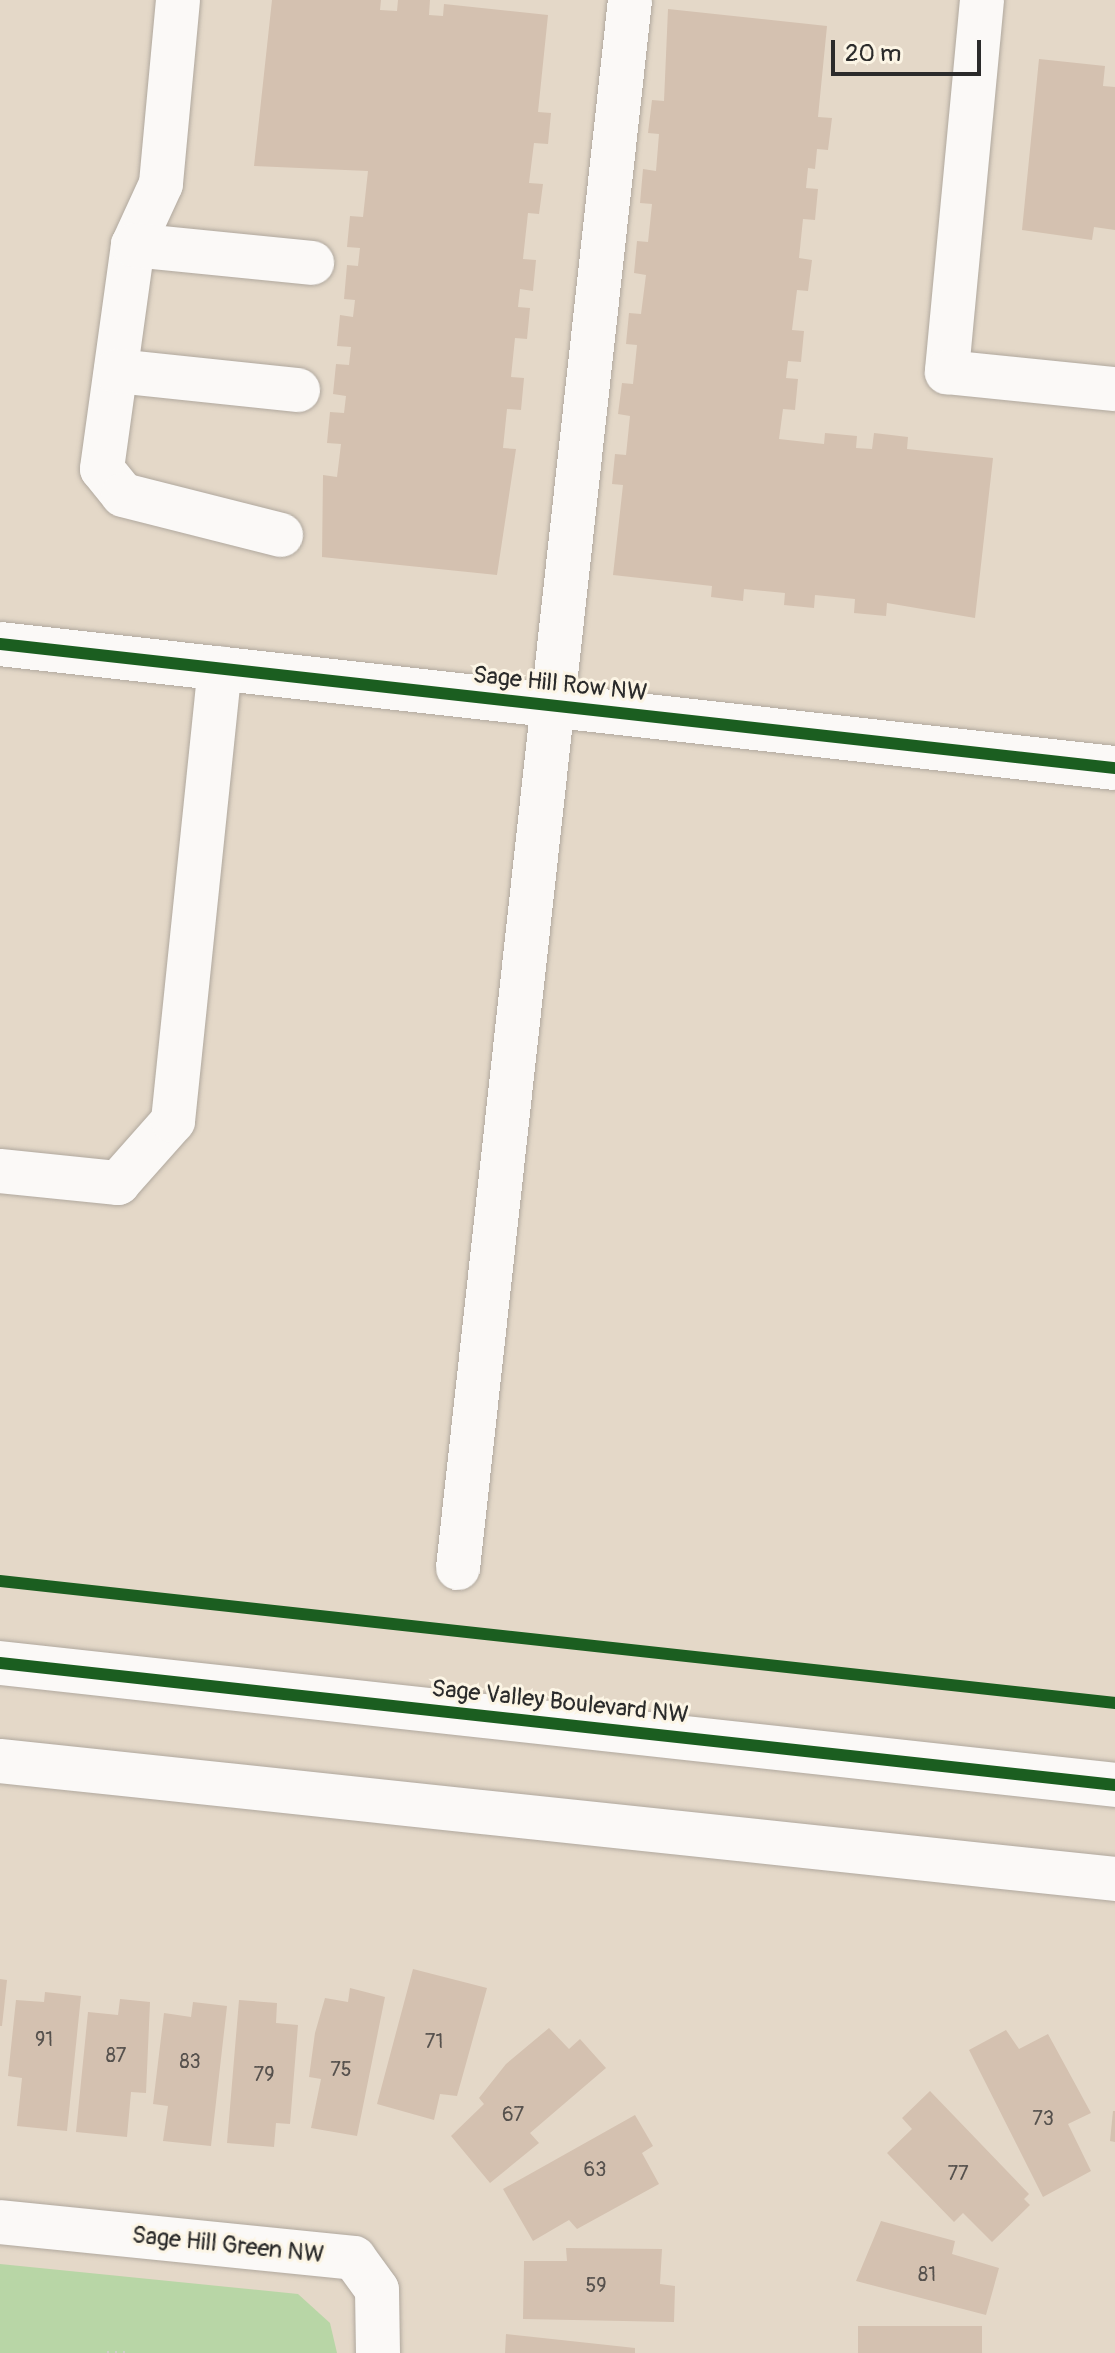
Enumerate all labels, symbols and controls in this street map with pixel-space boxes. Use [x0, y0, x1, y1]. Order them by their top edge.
scale bar [835, 24, 985, 74]
text: 20 m [845, 39, 901, 68]
street label: Sage Hill Row NW [471, 661, 649, 707]
street label: Sage Valley Boulevard NW [430, 1674, 690, 1730]
house number: 91 [35, 2027, 53, 2051]
house number: 71 [425, 2029, 443, 2053]
house number: 87 [106, 2043, 126, 2067]
house number: 83 [179, 2049, 201, 2073]
house number: 75 [330, 2057, 352, 2081]
house number: 79 [254, 2062, 274, 2086]
house number: 67 [502, 2102, 524, 2126]
house number: 73 [1032, 2106, 1054, 2130]
house number: 63 [584, 2157, 606, 2181]
house number: 77 [947, 2161, 969, 2185]
street label: Sage Hill Green NW [130, 2221, 326, 2269]
house number: 81 [918, 2262, 936, 2286]
house number: 59 [585, 2273, 607, 2297]

